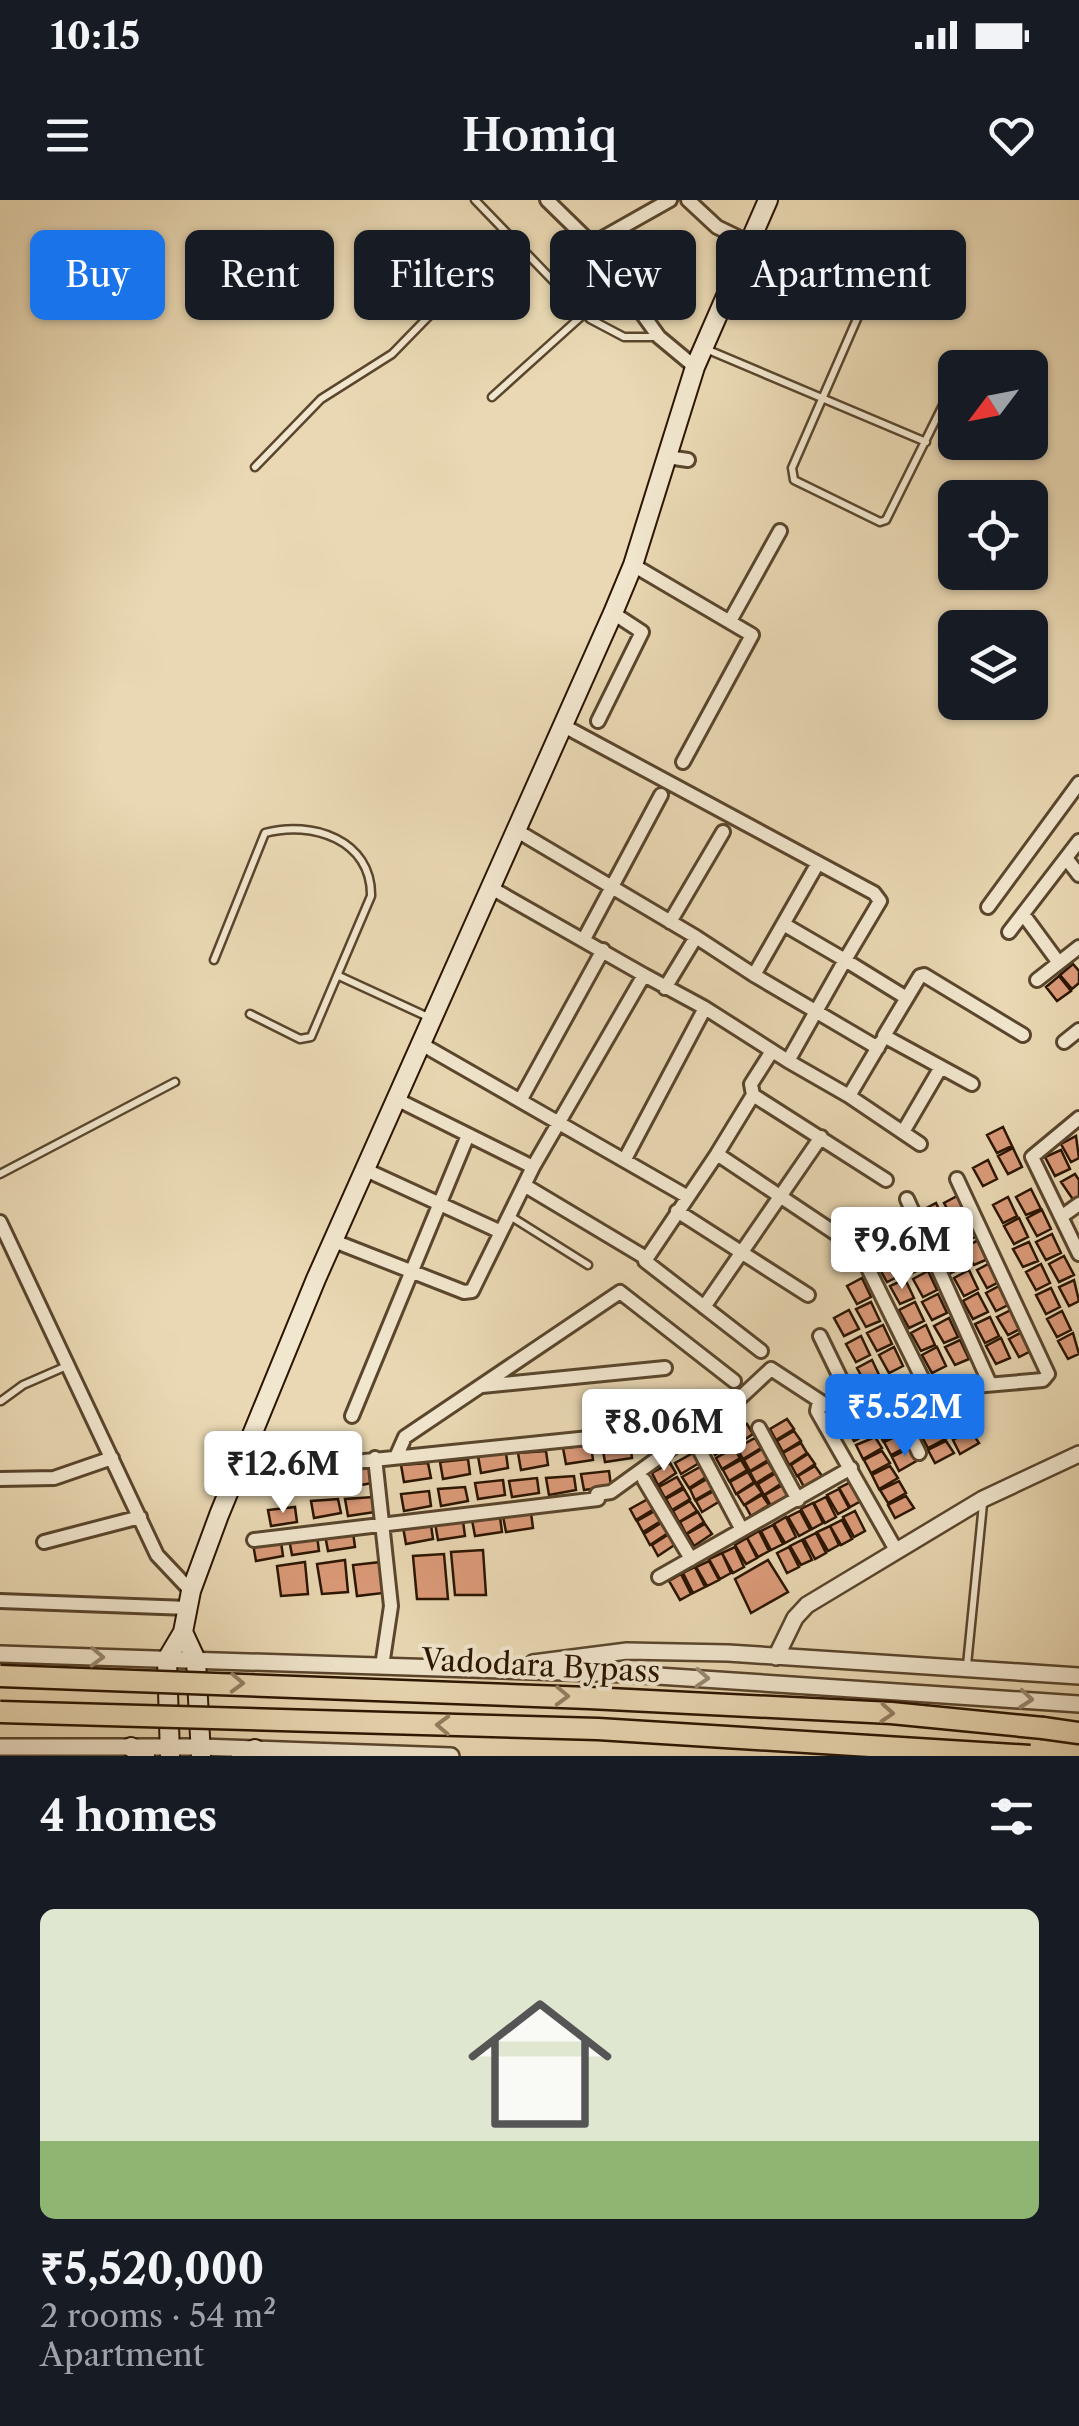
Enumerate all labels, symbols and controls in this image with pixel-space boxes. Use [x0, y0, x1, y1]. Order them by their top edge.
text: 10:15 [50, 12, 140, 59]
text: Homiq [462, 107, 617, 163]
icon: menu [40, 108, 95, 163]
icon: heart [984, 108, 1039, 163]
chip: Buy [30, 230, 165, 320]
chip: Rent [185, 230, 334, 320]
chip: Filters [354, 230, 530, 320]
chip: New [550, 230, 696, 320]
chip: Apartment [716, 230, 966, 320]
north arrow [938, 350, 1048, 460]
map controls [938, 350, 1048, 720]
button: locate [938, 480, 1048, 590]
button: layers [938, 610, 1048, 720]
pin: ₹9.6M [832, 1207, 972, 1292]
text: ₹9.6M [853, 1220, 951, 1259]
pin: ₹5.52M [824, 1374, 986, 1459]
text: ₹5.52M [847, 1387, 963, 1426]
pin: ₹8.06M [583, 1389, 745, 1474]
text: ₹8.06M [604, 1402, 724, 1441]
pin: ₹12.6M [202, 1431, 364, 1516]
text: ₹12.6M [226, 1444, 340, 1483]
street label: Vadodara Bypass [420, 1641, 661, 1690]
one-way arrow [90, 1647, 106, 1668]
one-way arrow [695, 1667, 711, 1688]
one-way arrow [230, 1672, 246, 1693]
one-way arrow [555, 1686, 571, 1707]
one-way arrow [1019, 1688, 1035, 1710]
one-way arrow [879, 1702, 895, 1724]
one-way arrow [435, 1714, 451, 1735]
icon: filters [984, 1789, 1039, 1844]
text: 4 homes [40, 1790, 217, 1842]
icon: home [450, 1974, 630, 2154]
text: ₹5,520,000 [40, 2243, 264, 2295]
text: 2 rooms · 54 m² [40, 2296, 276, 2335]
text: Apartment [40, 2335, 204, 2374]

